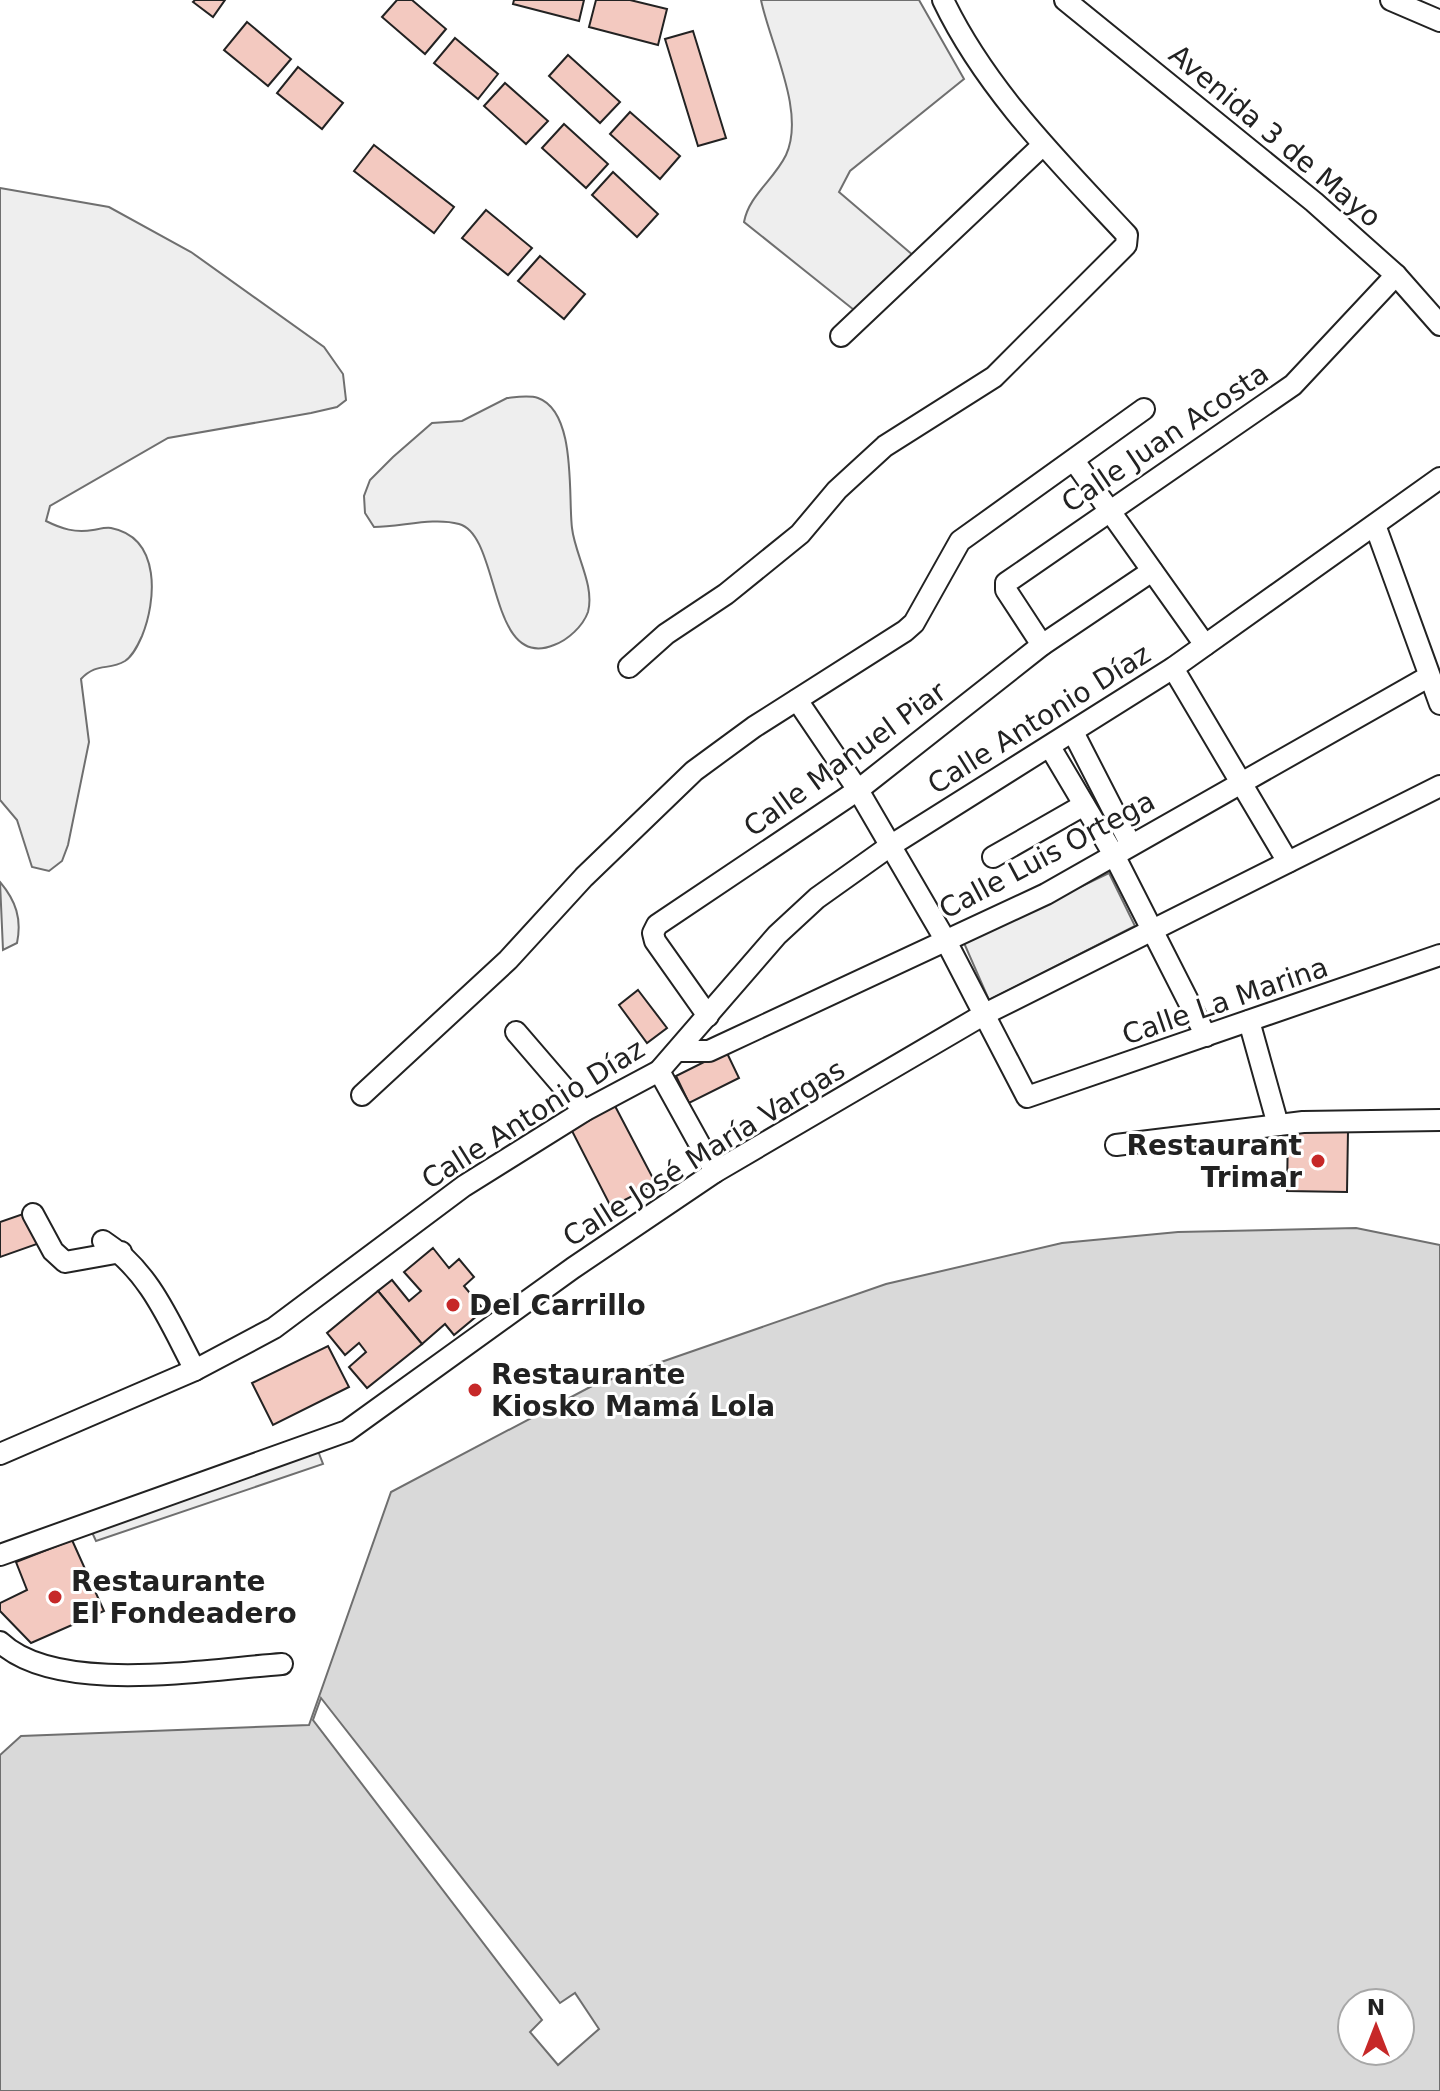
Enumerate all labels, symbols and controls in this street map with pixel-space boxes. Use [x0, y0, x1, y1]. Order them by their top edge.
street label: Avenida 3 de Mayo [1162, 38, 1388, 234]
street label: Calle Juan Acosta [1055, 357, 1275, 519]
street label: Calle Antonio Díaz [922, 637, 1156, 801]
street label: Calle Manuel Piar [737, 674, 953, 843]
street label: Calle Luis Ortega [934, 784, 1160, 926]
street label: Calle La Marina [1118, 950, 1332, 1052]
street label: Calle Antonio Díaz [416, 1032, 650, 1196]
street label: Calle José María Vargas [557, 1053, 851, 1253]
place label: Restaurant Trimar [1127, 1129, 1302, 1194]
marker: Restaurant Trimar [1309, 1152, 1327, 1170]
place label: Del Carrillo [469, 1289, 646, 1322]
marker: Del Carrillo [444, 1296, 462, 1314]
place label: Restaurante Kiosko Mamá Lola [491, 1358, 775, 1423]
marker: Restaurante Kiosko Mamá Lola [466, 1381, 484, 1399]
place label: Restaurante El Fondeadero [71, 1565, 297, 1630]
marker: Restaurante El Fondeadero [46, 1588, 64, 1606]
north arrow [1336, 1987, 1416, 2067]
text: N [1367, 1995, 1385, 2020]

